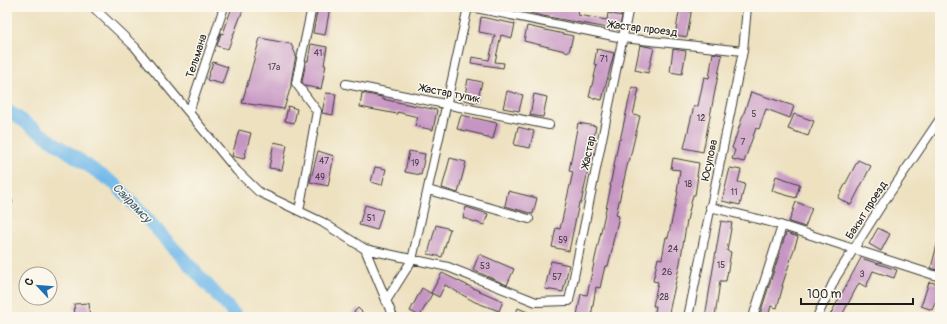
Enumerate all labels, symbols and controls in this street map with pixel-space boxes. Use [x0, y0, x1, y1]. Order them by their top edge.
street label: Жастар проезд [606, 18, 679, 39]
street label: Тельмана [183, 33, 210, 80]
house number: 41 [314, 48, 322, 59]
house number: 71 [600, 54, 608, 65]
house number: 17a [268, 62, 280, 73]
street label: Жастар тупик [416, 81, 482, 106]
house number: 5 [752, 109, 757, 120]
house number: 12 [697, 113, 705, 124]
street label: Жастар [578, 135, 598, 172]
house number: 7 [741, 137, 746, 148]
street label: Юсупова [699, 138, 720, 182]
house number: 47 [319, 156, 329, 167]
house number: 19 [411, 158, 419, 169]
house number: 49 [315, 172, 325, 183]
house number: 18 [684, 179, 692, 190]
street label: Бакыт проезд [843, 179, 890, 242]
water label: Сайрамсу [109, 180, 155, 228]
house number: 11 [730, 187, 738, 198]
house number: 51 [367, 213, 375, 224]
house number: 59 [558, 235, 568, 246]
house number: 24 [668, 244, 679, 255]
house number: 15 [717, 260, 725, 271]
house number: 53 [480, 261, 490, 272]
north arrow [18, 266, 58, 306]
house number: 26 [662, 267, 672, 278]
house number: 3 [859, 269, 865, 280]
house number: 57 [552, 272, 562, 283]
text: С [22, 276, 37, 288]
scale bar [801, 280, 913, 306]
text: 100 m [807, 287, 842, 302]
house number: 28 [659, 292, 669, 303]

